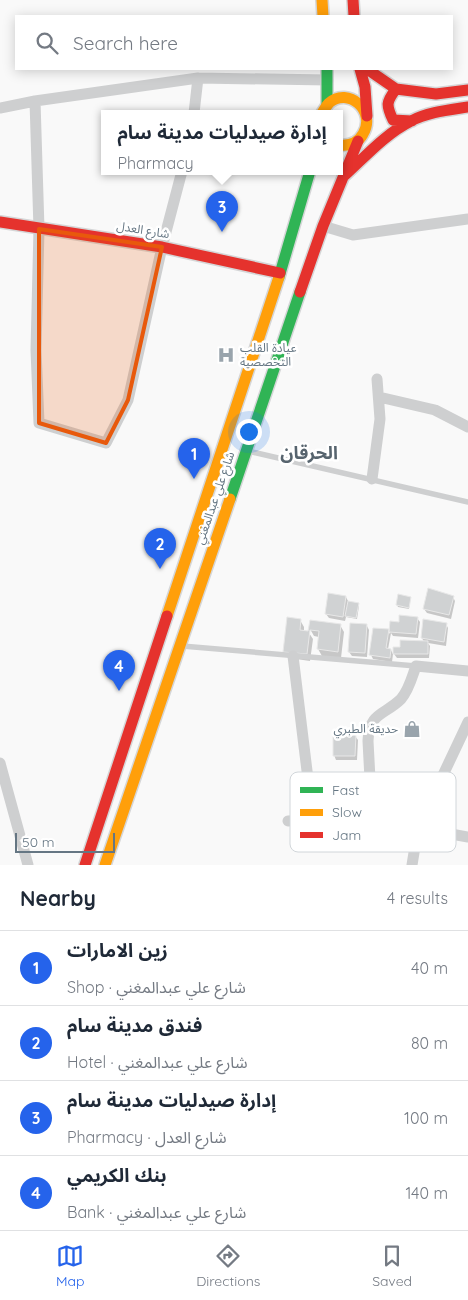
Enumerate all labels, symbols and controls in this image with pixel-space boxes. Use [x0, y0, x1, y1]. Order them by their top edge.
search box [15, 15, 453, 70]
icon: search [33, 29, 61, 57]
text: Search here [73, 31, 178, 55]
popup [101, 110, 343, 175]
text: إدارة صيدليات مدينة سام [117, 120, 327, 144]
text: Pharmacy [117, 153, 194, 173]
pin: 3 [206, 191, 238, 232]
street label: شارع العدل [115, 218, 171, 243]
place label: عيادة القلب التخصصية [240, 340, 297, 369]
hospital icon: عيادة القلب التخصصية [216, 345, 236, 365]
your location [236, 419, 262, 445]
pin: 1 [178, 438, 210, 479]
district label: الحرقان [280, 441, 338, 464]
street label: شارع علي عبدالمغني [192, 450, 240, 547]
pin: 2 [144, 528, 176, 569]
pin: 4 [103, 650, 135, 691]
shop icon: حديقة الطبري [402, 719, 422, 739]
place label: حديقة الطبري [333, 721, 398, 739]
legend [290, 772, 456, 852]
text: Fast [332, 781, 360, 799]
text: Slow [332, 803, 362, 821]
text: Jam [332, 826, 361, 844]
scale bar [15, 830, 115, 853]
text: 50 m [22, 833, 55, 851]
text: Nearby [20, 885, 96, 911]
text: 4 results [387, 888, 448, 908]
text: زين الامارات [67, 938, 168, 962]
text: 1 [33, 958, 39, 978]
text: 40 m [411, 958, 448, 978]
text: Shop · شارع علي عبدالمغني [67, 977, 246, 997]
text: فندق مدينة سام [67, 1013, 202, 1037]
text: 2 [31, 1033, 41, 1053]
text: 80 m [411, 1033, 448, 1053]
text: Hotel · شارع علي عبدالمغني [67, 1052, 248, 1072]
text: إدارة صيدليات مدينة سام [67, 1088, 276, 1112]
text: 3 [32, 1108, 40, 1128]
text: 100 m [404, 1108, 448, 1128]
text: Pharmacy · شارع العدل [67, 1127, 227, 1147]
text: بنك الكريمي [67, 1163, 166, 1187]
text: 4 [31, 1183, 41, 1203]
text: 140 m [405, 1183, 448, 1203]
text: Bank · شارع علي عبدالمغني [67, 1202, 246, 1222]
tab: Map [56, 1242, 84, 1290]
tab: Directions [196, 1242, 260, 1290]
tab: Saved [372, 1242, 412, 1290]

